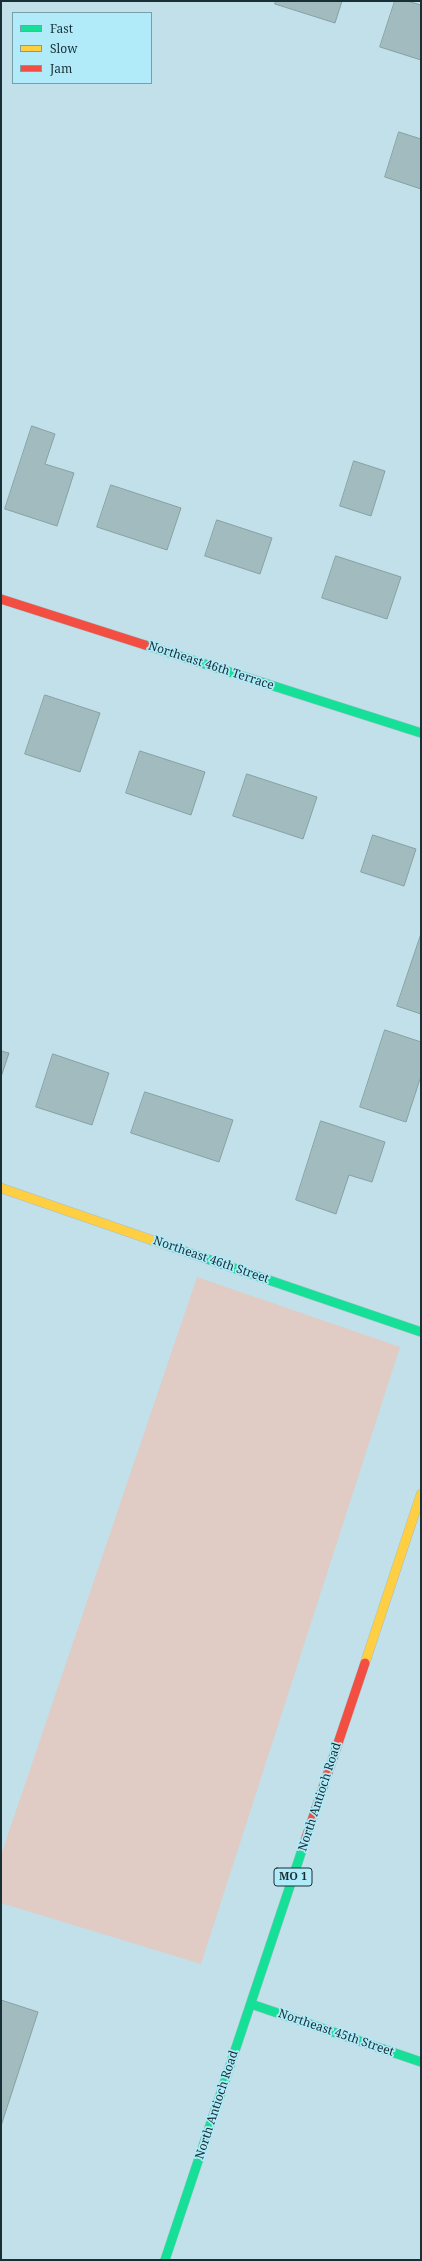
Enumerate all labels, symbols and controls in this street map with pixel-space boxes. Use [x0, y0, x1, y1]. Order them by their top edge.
legend [12, 12, 152, 84]
text: Fast [50, 20, 73, 37]
text: Slow [50, 40, 78, 57]
text: Jam [50, 60, 72, 77]
street label: Northeast 46th Terrace [146, 639, 276, 693]
street label: Northeast 46th Street [151, 1233, 271, 1287]
street label: North Antioch Road [296, 1741, 344, 1853]
road number: MO 1 [274, 1868, 312, 1886]
street label: Northeast 45th Street [276, 2006, 396, 2060]
street label: North Antioch Road [193, 2049, 241, 2161]

